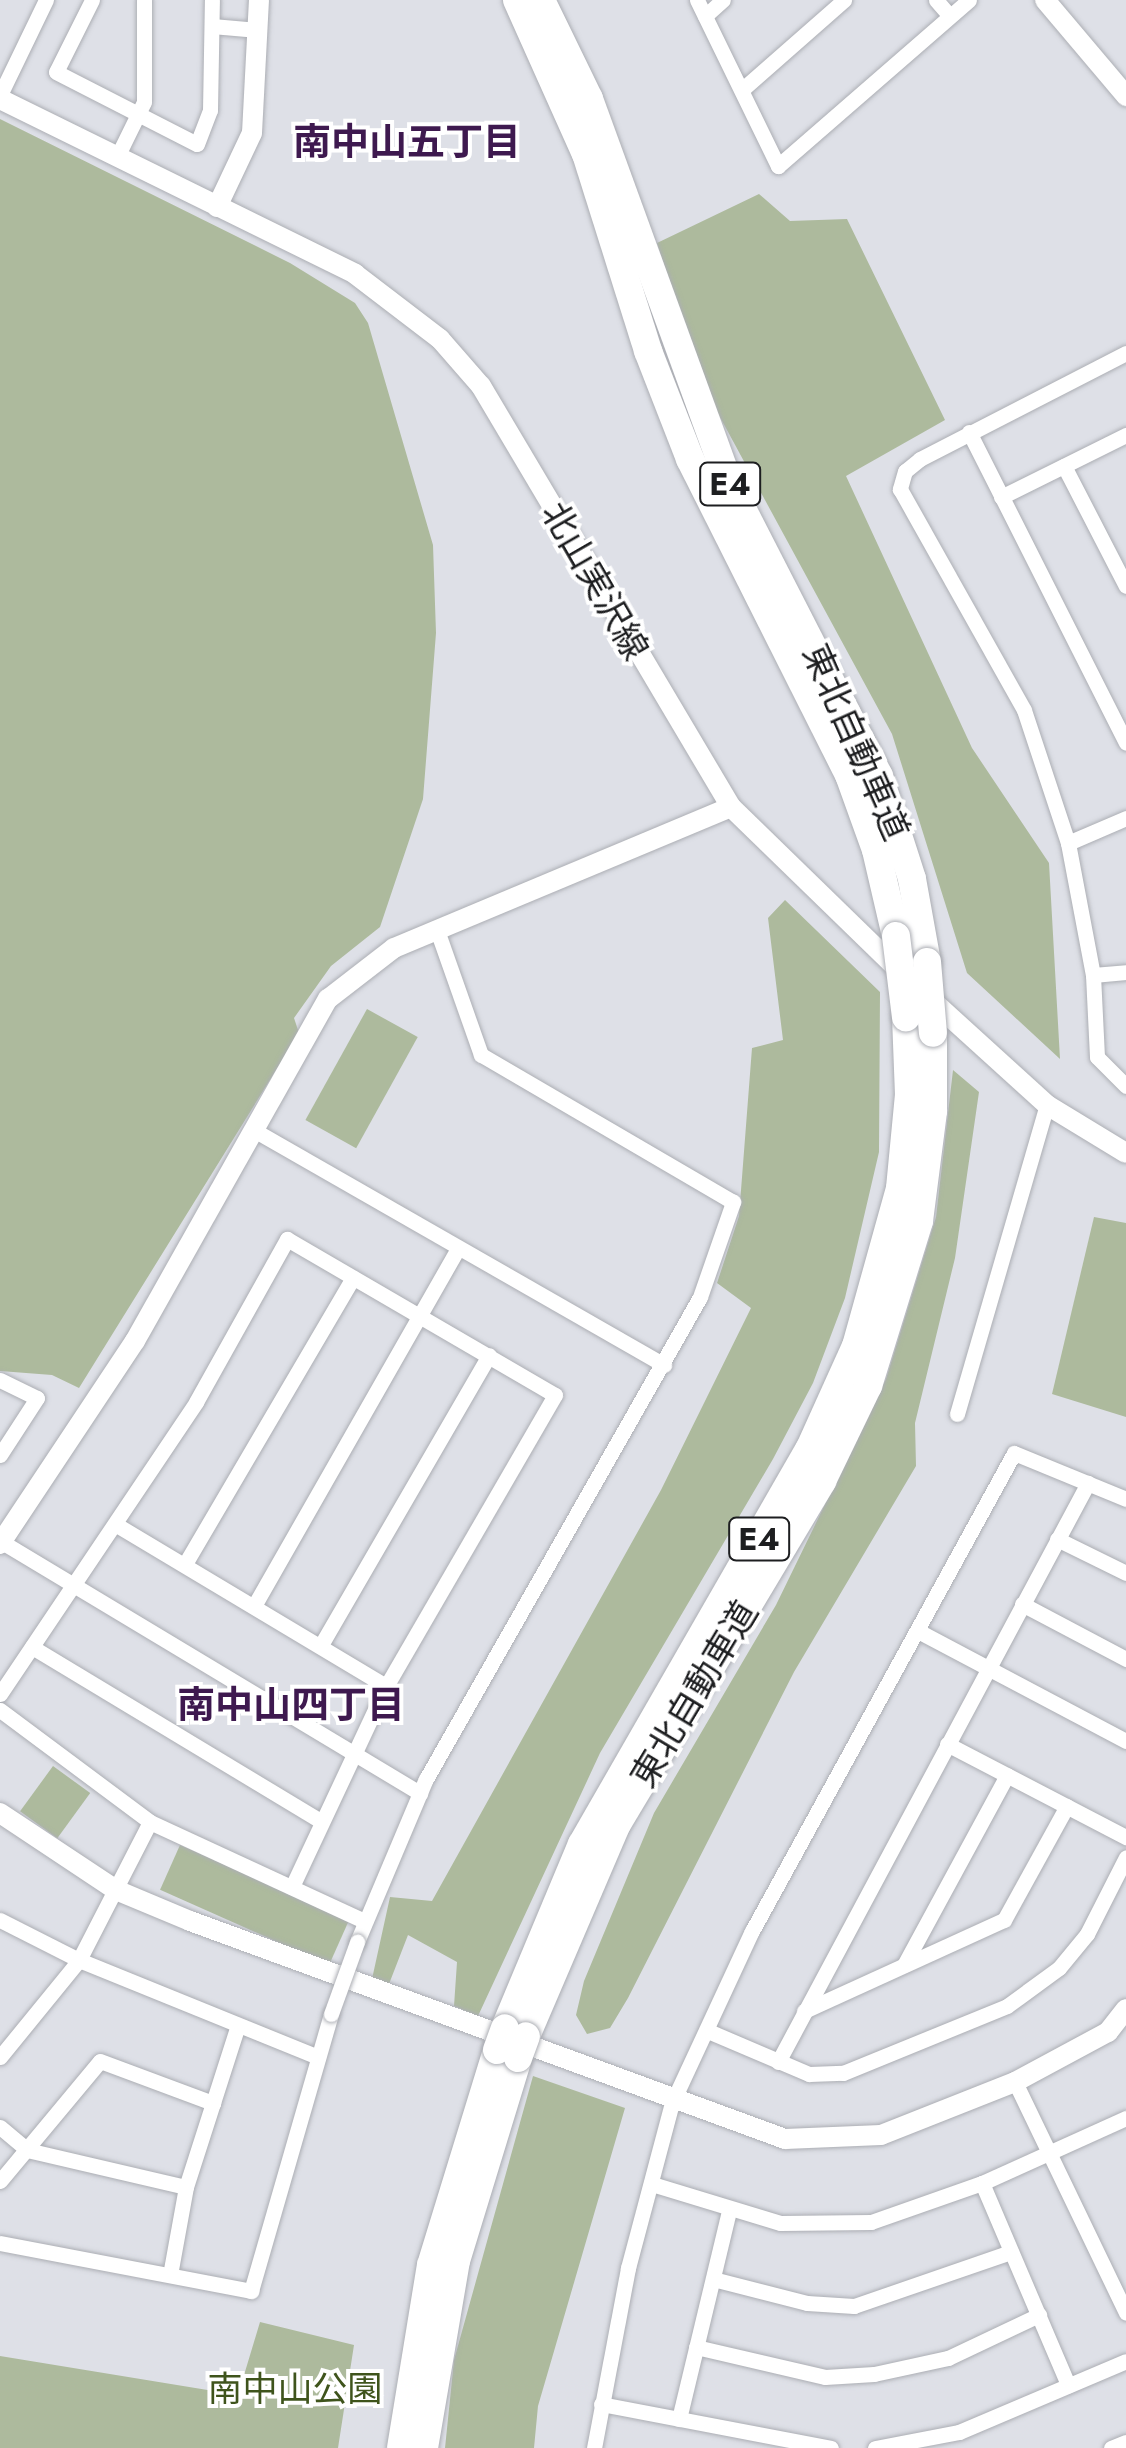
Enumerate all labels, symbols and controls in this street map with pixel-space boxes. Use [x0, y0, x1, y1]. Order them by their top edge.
district label: 南中山五丁目 [293, 119, 521, 165]
road number: E4 [698, 457, 762, 511]
street label: 北山実沢線 [533, 495, 657, 667]
street label: 東北自動車道 [794, 638, 918, 846]
road number: E4 [726, 1512, 792, 1566]
street label: 東北自動車道 [622, 1593, 766, 1795]
district label: 南中山四丁目 [177, 1682, 405, 1728]
park label: 南中山公園 [208, 2368, 382, 2410]

